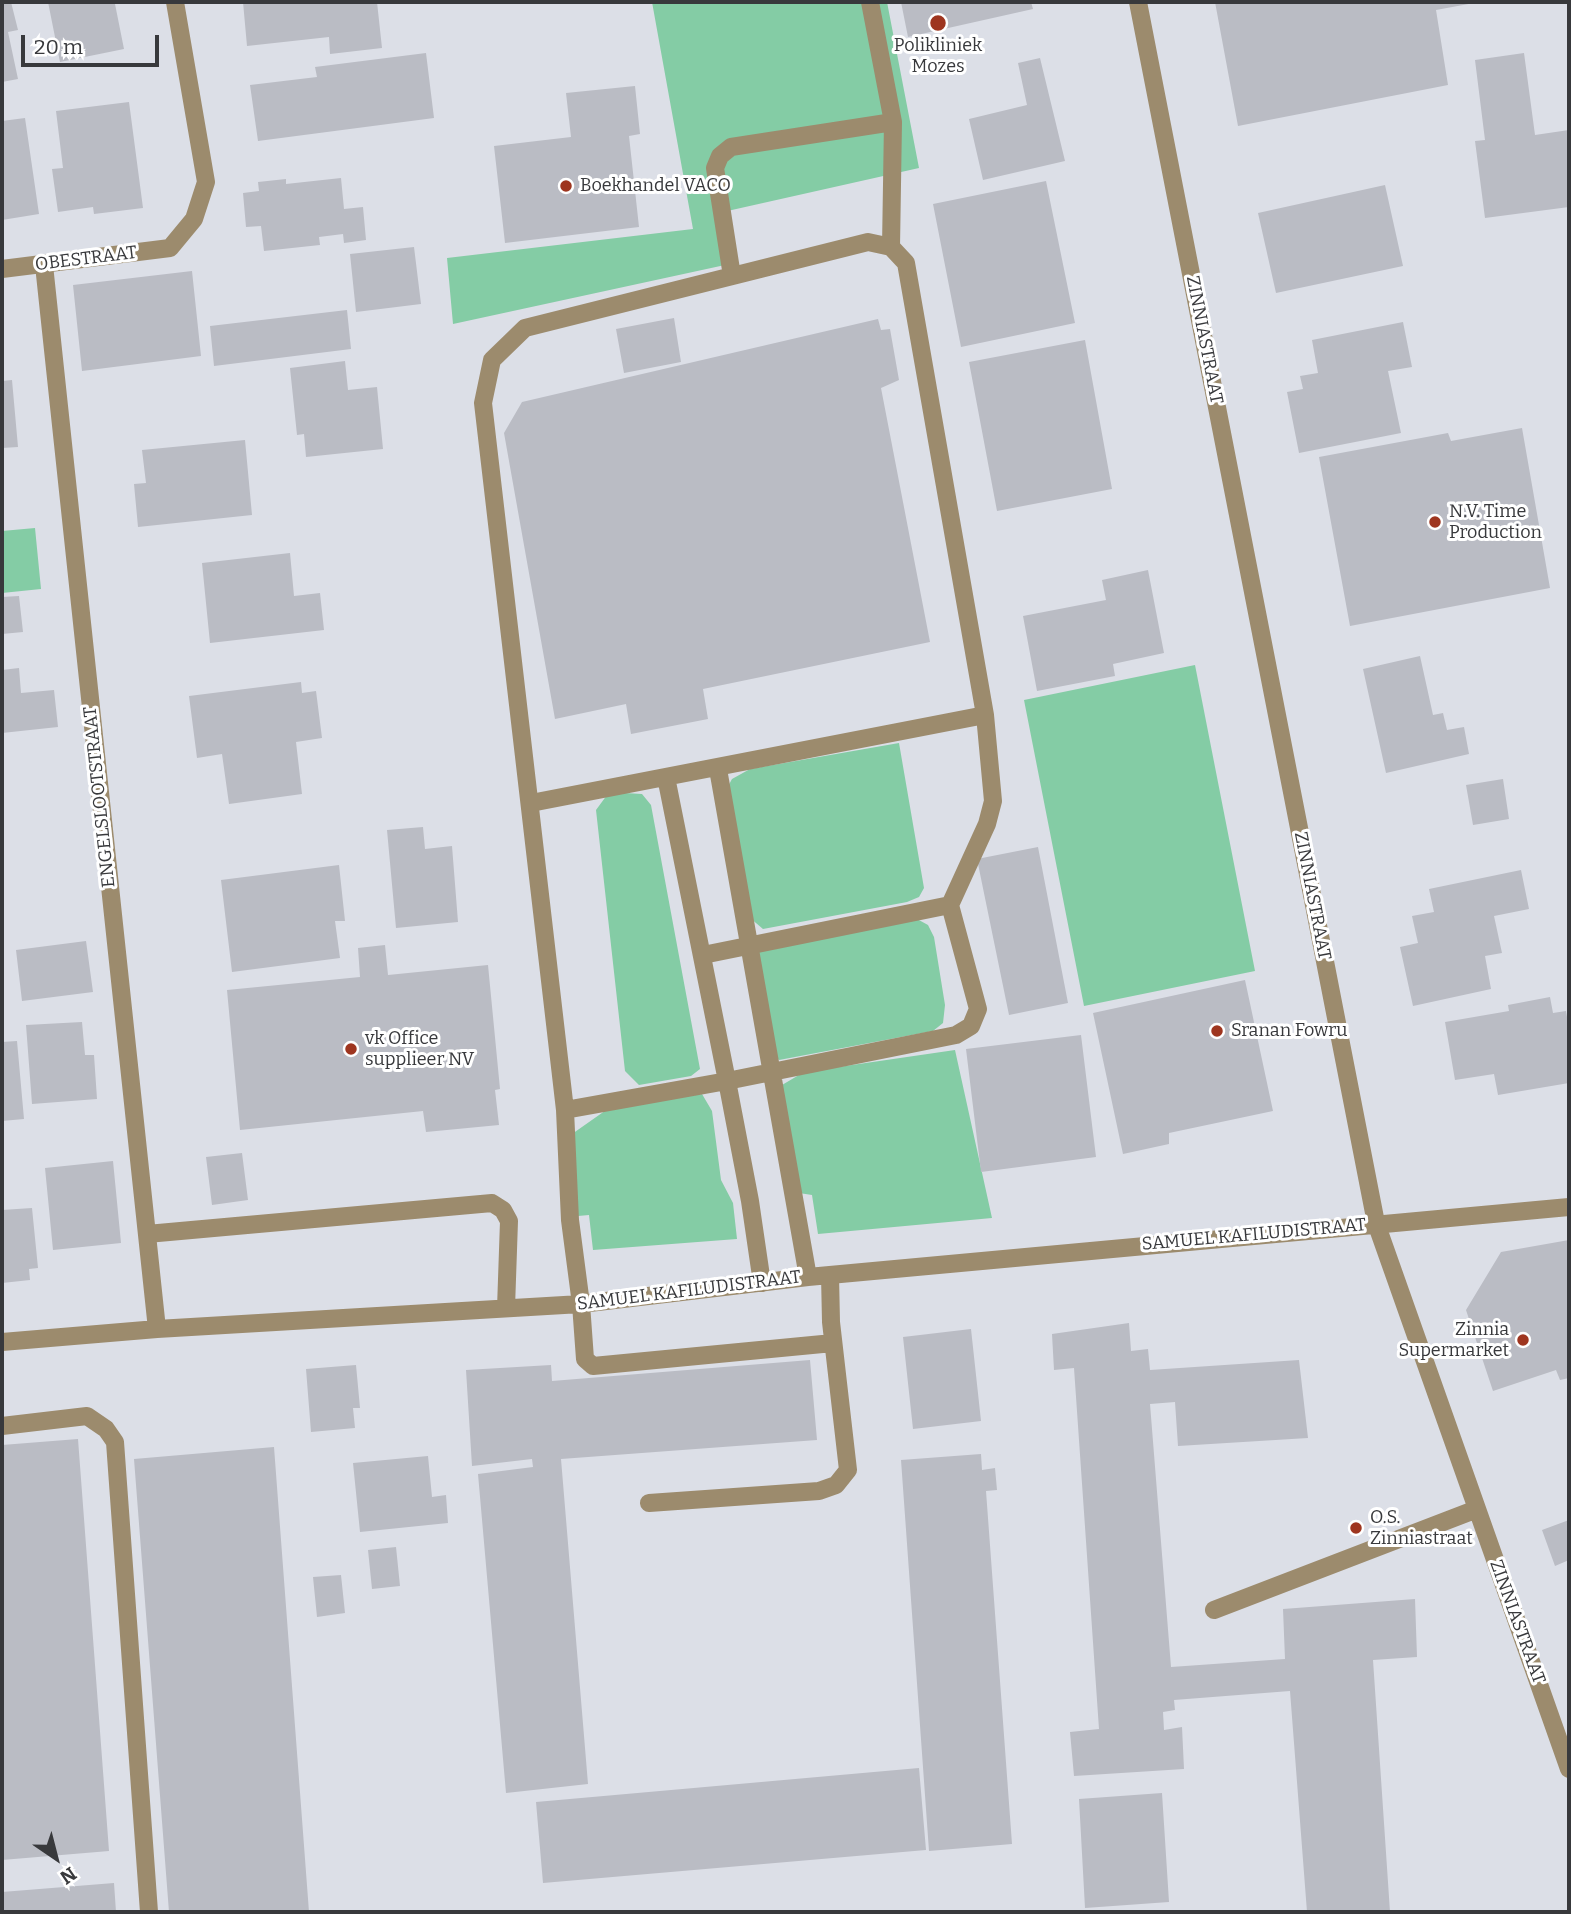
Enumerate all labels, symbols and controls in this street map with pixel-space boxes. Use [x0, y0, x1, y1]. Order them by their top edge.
marker: Polikliniek Mozes [928, 13, 948, 33]
scale bar [24, 21, 163, 65]
text: 20 m [34, 34, 83, 60]
place label: Polikliniek Mozes [894, 35, 982, 78]
place label: Boekhandel VACO [580, 175, 731, 197]
marker: Boekhandel VACO [558, 178, 574, 194]
street label: OBESTRAAT [34, 242, 138, 276]
street label: ZINNIASTRAAT [1181, 274, 1227, 406]
place label: N.V. Time Production [1449, 501, 1542, 544]
marker: N.V. Time Production [1427, 514, 1443, 530]
street label: ENGELSLOOTSTRAAT [80, 705, 120, 889]
street label: ZINNIASTRAAT [1289, 830, 1335, 962]
place label: Sranan Fowru [1231, 1020, 1347, 1042]
marker: Sranan Fowru [1209, 1023, 1225, 1039]
place label: vk Office supplieer NV [365, 1028, 474, 1070]
marker: vk Office supplieer NV [343, 1041, 359, 1057]
street label: SAMUEL KAFILUDISTRAAT [1141, 1214, 1367, 1256]
street label: SAMUEL KAFILUDISTRAAT [576, 1267, 802, 1315]
place label: Zinnia Supermarket [1398, 1319, 1509, 1362]
marker: Zinnia Supermarket [1515, 1332, 1531, 1348]
place label: O.S. Zinniastraat [1370, 1507, 1473, 1550]
marker: O.S. Zinniastraat [1348, 1520, 1364, 1536]
street label: ZINNIASTRAAT [1485, 1557, 1549, 1687]
north arrow [21, 1823, 91, 1893]
text: N [56, 1862, 81, 1889]

